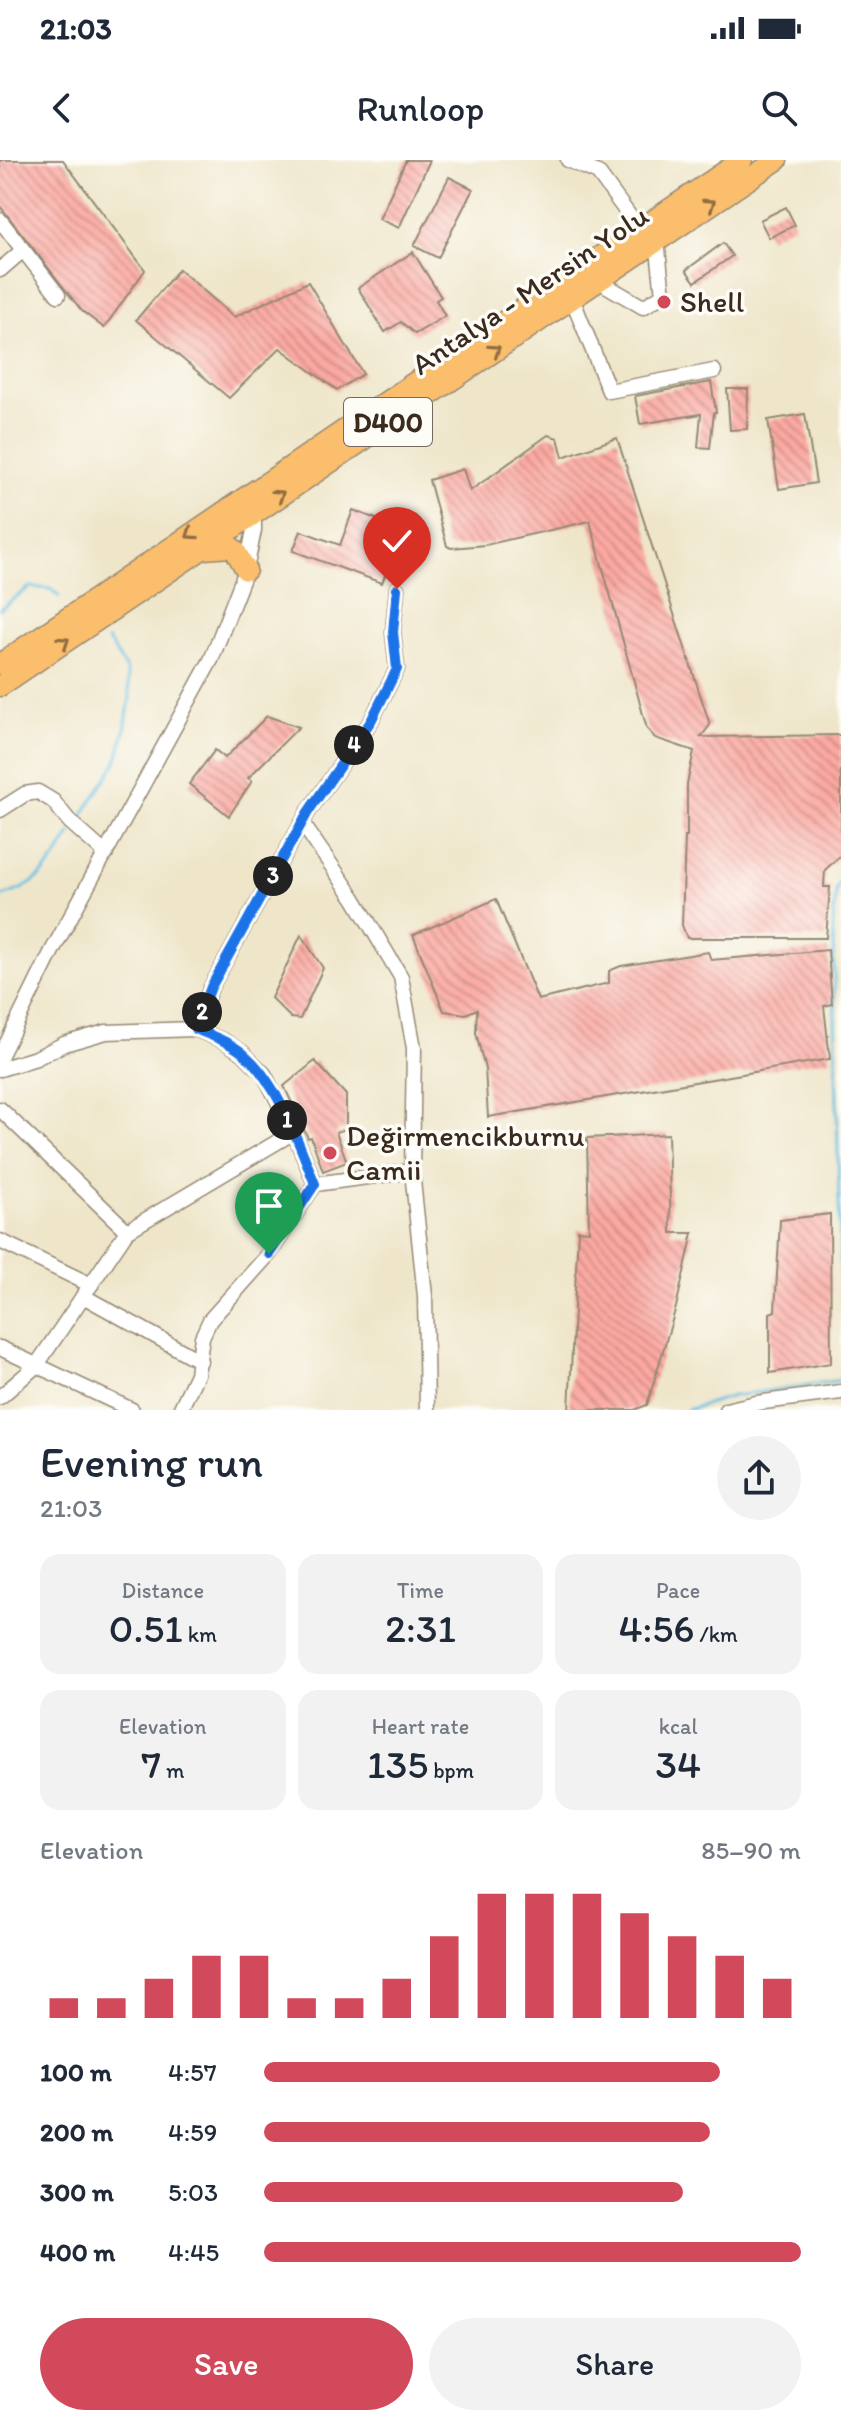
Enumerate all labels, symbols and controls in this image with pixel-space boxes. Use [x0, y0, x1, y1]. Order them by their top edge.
text: 21:03 [40, 10, 112, 47]
icon: back [40, 86, 84, 130]
icon: search [757, 86, 801, 130]
text: Runloop [357, 87, 484, 130]
street label: Antalya - Mersin Yolu [404, 196, 656, 383]
one-way arrow [702, 199, 716, 214]
place label: Shell [680, 283, 745, 320]
marker: Shell [655, 293, 673, 311]
one-way arrow [486, 345, 500, 360]
road number: D400 [344, 398, 432, 446]
one-way arrow [271, 490, 285, 505]
pin [363, 507, 431, 589]
icon: check [375, 519, 419, 563]
one-way arrow [185, 524, 199, 539]
one-way arrow [56, 637, 70, 652]
pin: 4 [334, 725, 374, 765]
text: 4 [347, 731, 361, 758]
pin: 3 [253, 856, 293, 896]
text: 3 [267, 862, 279, 889]
pin: 2 [182, 992, 222, 1032]
text: 2 [196, 998, 208, 1025]
pin: 1 [267, 1100, 307, 1140]
text: 1 [282, 1106, 292, 1133]
place label: Değirmencikburnu Camii [346, 1117, 585, 1188]
marker: Değirmencikburnu Camii [321, 1144, 339, 1162]
pin [235, 1172, 303, 1254]
icon: arrive [247, 1184, 291, 1228]
text: Evening run [40, 1435, 263, 1488]
button: share [717, 1436, 801, 1520]
text: 21:03 [40, 1492, 102, 1524]
text: Distance [122, 1577, 204, 1604]
text: Time [397, 1577, 444, 1604]
text: Pace [656, 1577, 700, 1604]
text: 0.51 [109, 1604, 183, 1652]
text: 2:31 [385, 1604, 456, 1652]
text: 4:56 [619, 1604, 695, 1652]
text: km [183, 1621, 217, 1648]
text: /km [695, 1621, 738, 1648]
text: Elevation [119, 1713, 207, 1740]
text: Heart rate [372, 1713, 469, 1740]
text: kcal [659, 1713, 698, 1740]
text: 7 [141, 1740, 161, 1788]
text: 135 [367, 1740, 428, 1788]
text: 34 [655, 1740, 701, 1788]
text: m [161, 1757, 184, 1784]
text: bpm [428, 1757, 474, 1784]
text: Elevation [40, 1834, 143, 1866]
text: 85–90 m [701, 1834, 801, 1866]
text: 100 m [40, 2056, 112, 2088]
text: 4:57 [168, 2056, 217, 2088]
text: 200 m [40, 2116, 113, 2148]
text: 4:59 [168, 2116, 217, 2148]
text: 300 m [40, 2176, 114, 2208]
text: 5:03 [168, 2176, 218, 2208]
text: 400 m [40, 2236, 115, 2268]
text: 4:45 [168, 2236, 219, 2268]
button: Save [40, 2318, 413, 2410]
button: Share [429, 2318, 801, 2410]

